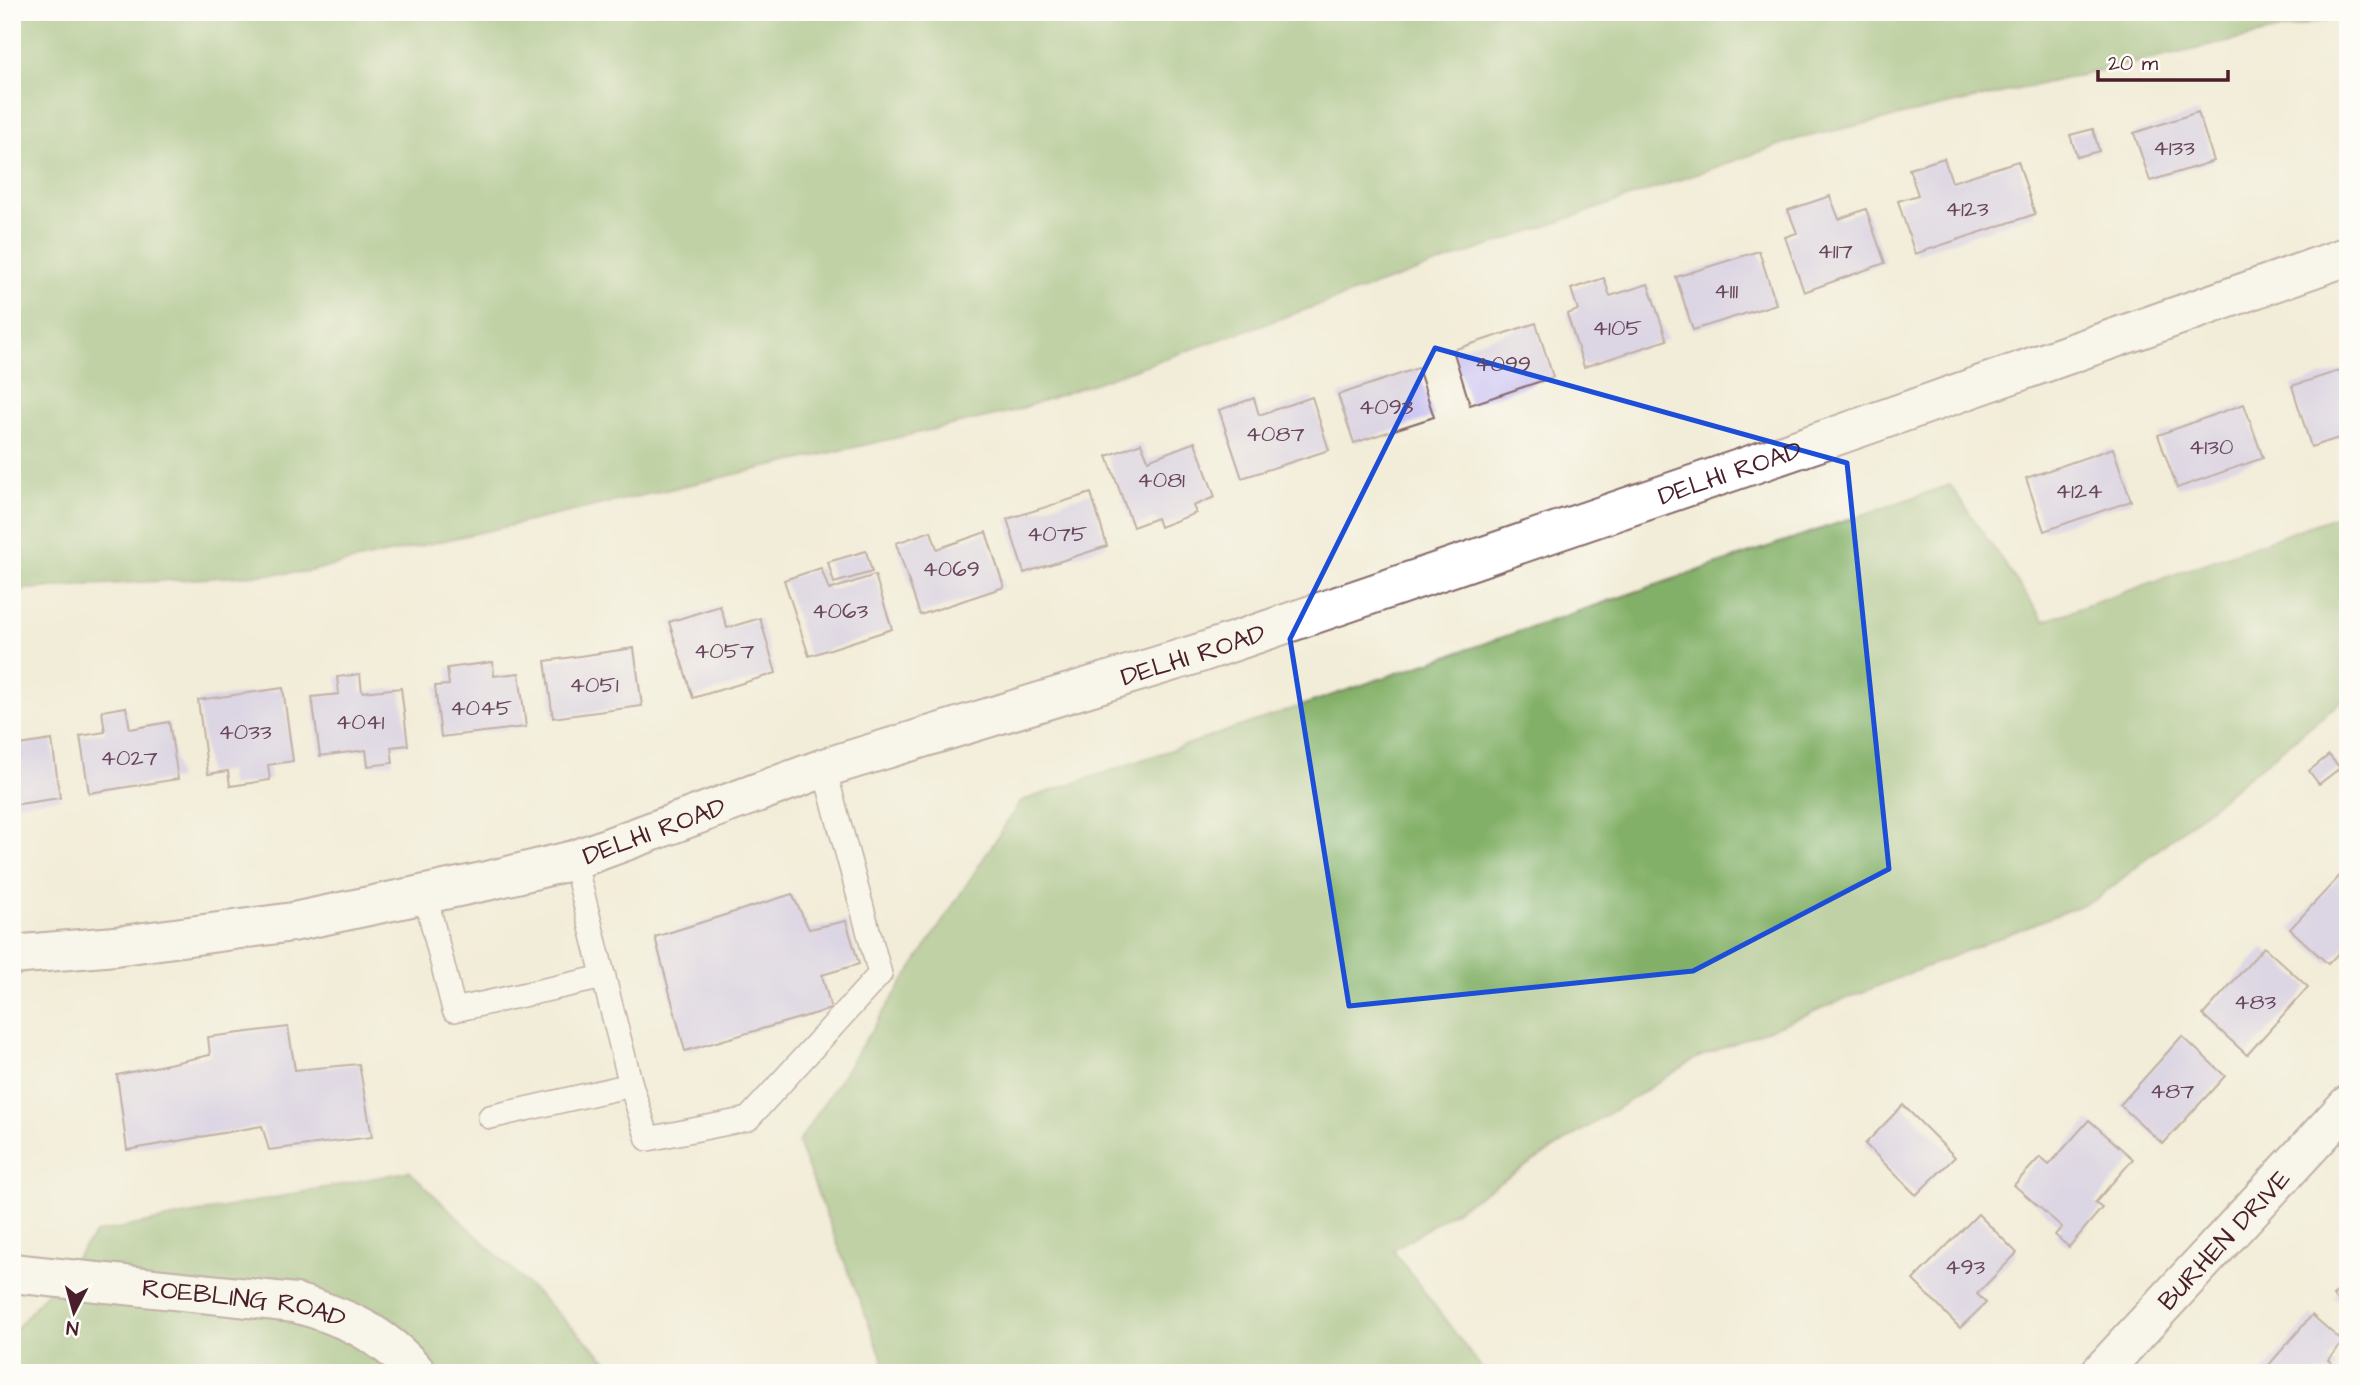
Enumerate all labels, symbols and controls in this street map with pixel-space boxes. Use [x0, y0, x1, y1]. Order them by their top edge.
scale bar [2098, 38, 2227, 82]
text: 20 m [2108, 49, 2159, 78]
house number: 4133 [2153, 132, 2195, 164]
house number: 4123 [1945, 193, 1989, 225]
house number: 4117 [1817, 235, 1853, 267]
house number: 4111 [1714, 275, 1738, 307]
house number: 4105 [1592, 312, 1642, 344]
house number: 4099 [1475, 348, 1531, 380]
house number: 4093 [1359, 391, 1414, 423]
house number: 4087 [1245, 418, 1305, 450]
house number: 4130 [2189, 431, 2233, 463]
street label: DELHI ROAD [1653, 432, 1807, 514]
house number: 4081 [1137, 464, 1185, 496]
house number: 4124 [2055, 475, 2103, 507]
house number: 4075 [1027, 518, 1087, 550]
house number: 4069 [922, 553, 980, 585]
house number: 4063 [812, 595, 868, 627]
street label: DELHI ROAD [1116, 615, 1270, 695]
house number: 4057 [694, 635, 754, 667]
house number: 4051 [569, 669, 619, 701]
house number: 4045 [450, 692, 512, 724]
house number: 4041 [336, 706, 384, 738]
house number: 4033 [218, 716, 272, 748]
house number: 4027 [100, 742, 158, 774]
street label: DELHI ROAD [578, 789, 731, 874]
house number: 483 [2234, 986, 2276, 1018]
house number: 487 [2150, 1075, 2194, 1107]
street label: BURHEN DRIVE [2150, 1162, 2299, 1319]
house number: 493 [1945, 1251, 1986, 1283]
street label: ROEBLING ROAD [140, 1270, 351, 1337]
north arrow [38, 1276, 108, 1346]
text: N [65, 1313, 80, 1341]

